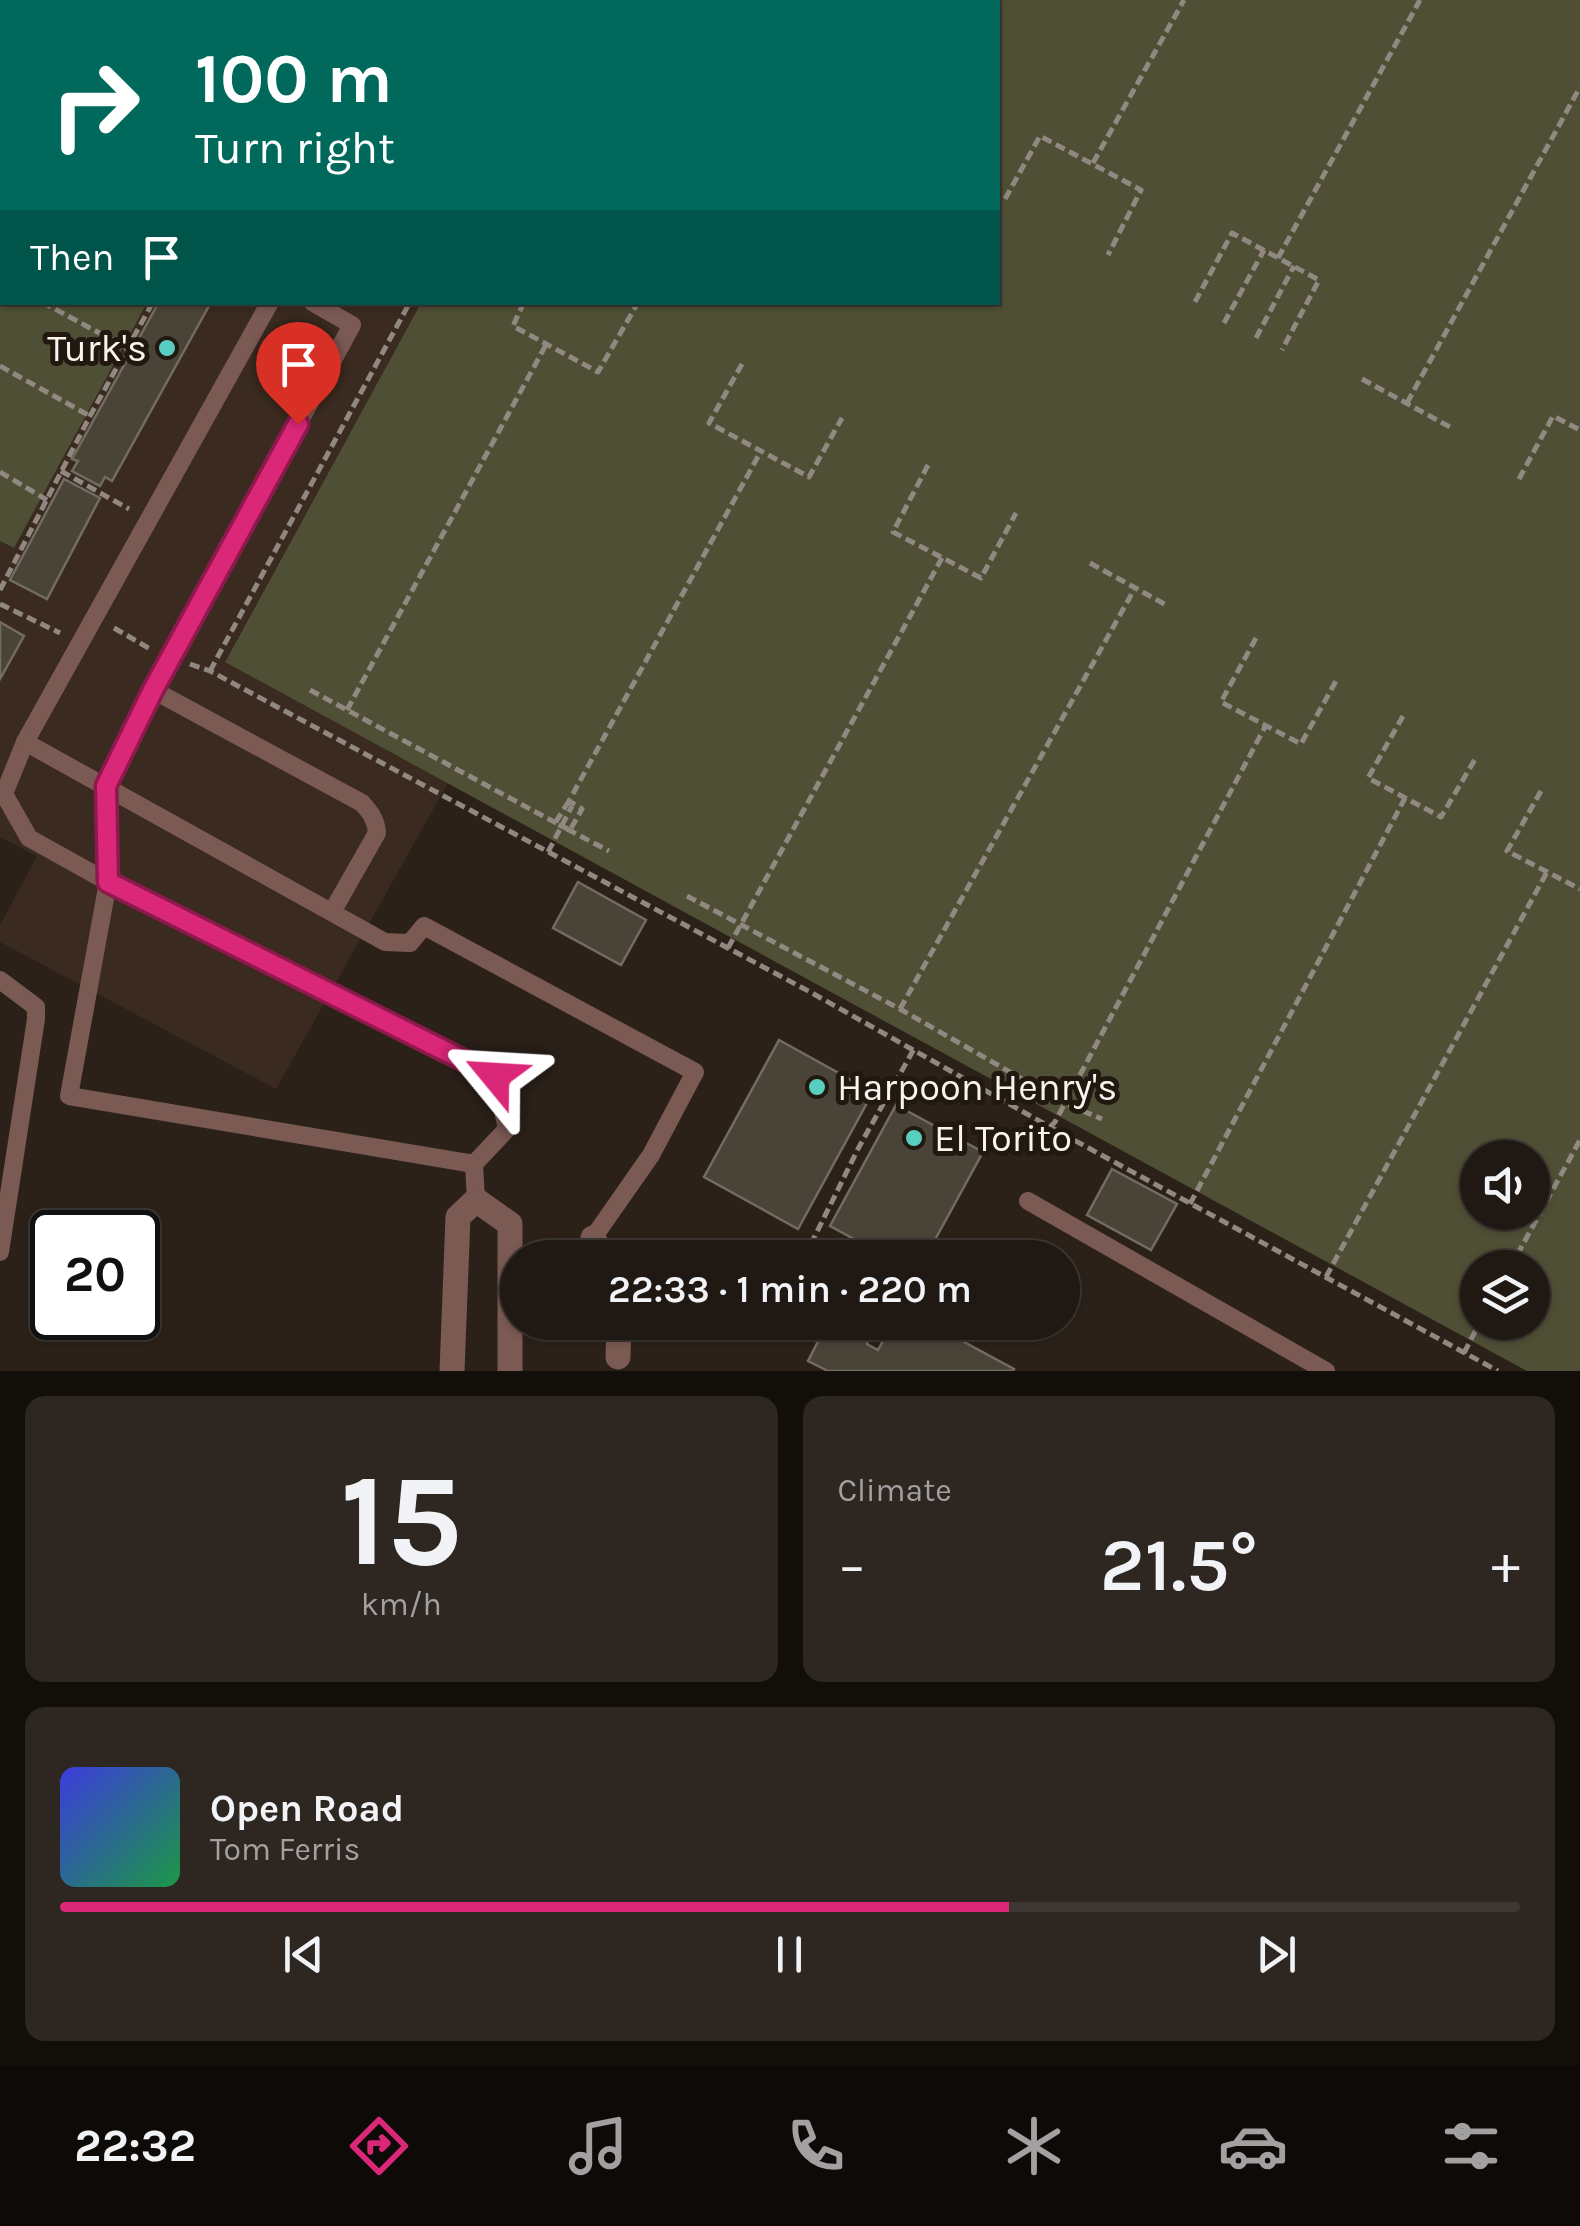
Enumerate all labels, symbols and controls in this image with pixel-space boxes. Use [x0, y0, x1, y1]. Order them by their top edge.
text: 100 m [195, 38, 393, 120]
icon: right [30, 40, 160, 170]
text: Turn right [195, 122, 395, 174]
icon: arrive [134, 230, 189, 285]
text: Then [30, 235, 114, 280]
pin [256, 322, 341, 425]
place label: Turk's [47, 326, 147, 371]
marker: Turk's [156, 337, 178, 359]
icon: arrive [271, 337, 326, 392]
position arrow [443, 1024, 547, 1128]
place label: Harpoon Henry's [837, 1065, 1117, 1110]
marker: Harpoon Henry's [806, 1076, 828, 1098]
place label: El Torito [934, 1116, 1072, 1161]
marker: El Torito [903, 1127, 925, 1149]
map controls [1460, 1140, 1550, 1340]
button: sound [1460, 1140, 1550, 1230]
speed limit sign: 20 [30, 1210, 160, 1340]
button: layers [1460, 1250, 1550, 1340]
text: 22:33 · 1 min · 220 m [608, 1267, 972, 1312]
text: 15 [340, 1445, 462, 1597]
text: Climate [838, 1472, 952, 1509]
text: 21.5° [1100, 1521, 1258, 1609]
text: − [838, 1533, 866, 1597]
text: + [1491, 1533, 1520, 1597]
text: km/h [361, 1586, 442, 1623]
text: Open Road [210, 1786, 404, 1831]
text: Tom Ferris [210, 1831, 360, 1868]
icon: previous [276, 1927, 331, 1982]
icon: pause [762, 1927, 817, 1982]
icon: next [1249, 1927, 1304, 1982]
icon: directions [344, 2111, 414, 2181]
icon: music [563, 2111, 633, 2181]
icon: phone [781, 2111, 851, 2181]
icon: climate [999, 2111, 1069, 2181]
icon: car [1218, 2111, 1288, 2181]
icon: filters [1436, 2111, 1506, 2181]
text: 22:32 [74, 2120, 196, 2172]

